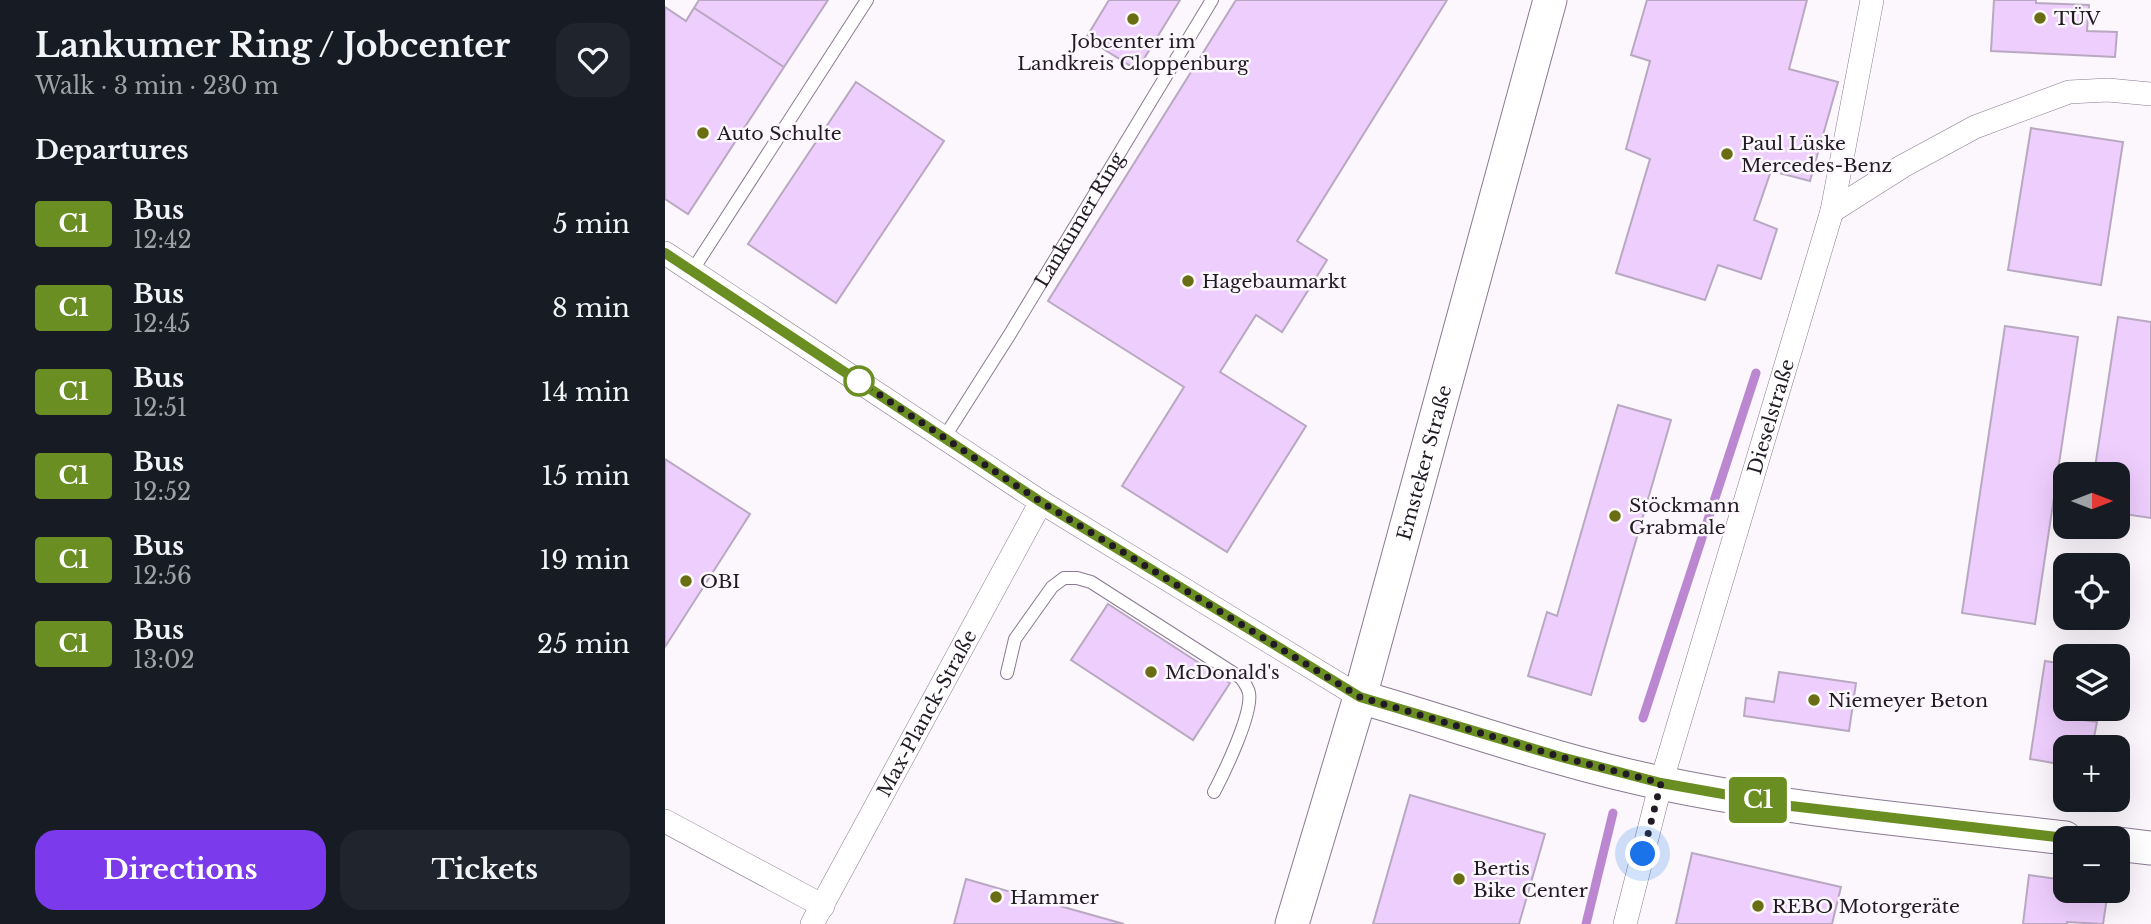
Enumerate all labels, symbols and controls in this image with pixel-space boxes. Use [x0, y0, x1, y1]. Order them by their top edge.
place label: TÜV [2054, 7, 2102, 30]
marker: TÜV [2032, 10, 2048, 26]
marker: Jobcenter im Landkreis Cloppenburg [1125, 11, 1141, 27]
button: heart [556, 23, 630, 97]
text: Lankumer Ring / Jobcenter [35, 25, 510, 66]
place label: Jobcenter im Landkreis Cloppenburg [1017, 30, 1249, 75]
text: Walk · 3 min · 230 m [35, 72, 279, 100]
place label: Auto Schulte [716, 122, 842, 145]
marker: Auto Schulte [695, 125, 711, 141]
place label: Paul Lüske Mercedes-Benz [1741, 132, 1892, 177]
text: Departures [35, 134, 189, 166]
marker: Paul Lüske Mercedes-Benz [1719, 146, 1735, 162]
street label: Lankumer Ring [1030, 148, 1129, 291]
text: Bus [133, 194, 184, 226]
text: 5 min [553, 208, 630, 240]
text: C1 [58, 209, 89, 238]
text: 12:42 [133, 226, 192, 254]
place label: Hagebaumarkt [1202, 270, 1348, 293]
marker: Hagebaumarkt [1180, 273, 1196, 289]
text: Bus [133, 278, 184, 310]
text: 8 min [552, 292, 630, 324]
text: C1 [58, 293, 89, 322]
text: 12:45 [133, 310, 191, 338]
street label: Dieselstraße [1743, 356, 1799, 477]
text: Bus [133, 362, 184, 394]
unlabelled marker [844, 366, 874, 396]
text: 14 min [541, 376, 630, 408]
text: C1 [58, 377, 89, 406]
street label: Emsteker Straße [1392, 383, 1456, 543]
text: 12:51 [133, 394, 187, 422]
text: Bus [133, 446, 184, 478]
text: 15 min [541, 460, 630, 492]
text: C1 [58, 461, 89, 490]
north arrow [2053, 462, 2130, 539]
map controls [2053, 462, 2130, 903]
text: 12:52 [133, 478, 191, 506]
place label: Stöckmann Grabmale [1629, 494, 1740, 539]
marker: Stöckmann Grabmale [1607, 508, 1623, 524]
text: Bus [133, 530, 184, 562]
text: 19 min [540, 544, 630, 576]
text: C1 [58, 545, 89, 574]
button: locate [2053, 553, 2130, 630]
text: 12:56 [133, 562, 192, 590]
place label: OBI [700, 570, 740, 593]
marker: OBI [678, 573, 694, 589]
text: Bus [133, 614, 184, 646]
street label: Max-Planck-Straße [872, 626, 981, 801]
text: 25 min [537, 628, 630, 660]
text: C1 [58, 629, 89, 658]
button: layers [2053, 644, 2130, 721]
text: 13:02 [133, 646, 195, 674]
place label: McDonald's [1165, 661, 1280, 684]
marker: McDonald's [1143, 664, 1159, 680]
place label: Niemeyer Beton [1828, 689, 1988, 712]
marker: Niemeyer Beton [1806, 692, 1822, 708]
button: + [2053, 735, 2130, 812]
line badge: C1 [1727, 777, 1789, 823]
text: C1 [1743, 785, 1773, 814]
button: − [2053, 826, 2130, 903]
button: Directions [35, 830, 326, 910]
button: Tickets [340, 830, 630, 910]
your location [1625, 836, 1660, 871]
place label: Bertis Bike Center [1473, 857, 1588, 902]
marker: Bertis Bike Center [1451, 871, 1467, 887]
place label: Hammer [1010, 886, 1099, 909]
marker: Hammer [988, 889, 1004, 905]
place label: REBO Motorgeräte [1772, 895, 1960, 918]
marker: REBO Motorgeräte [1750, 898, 1766, 914]

